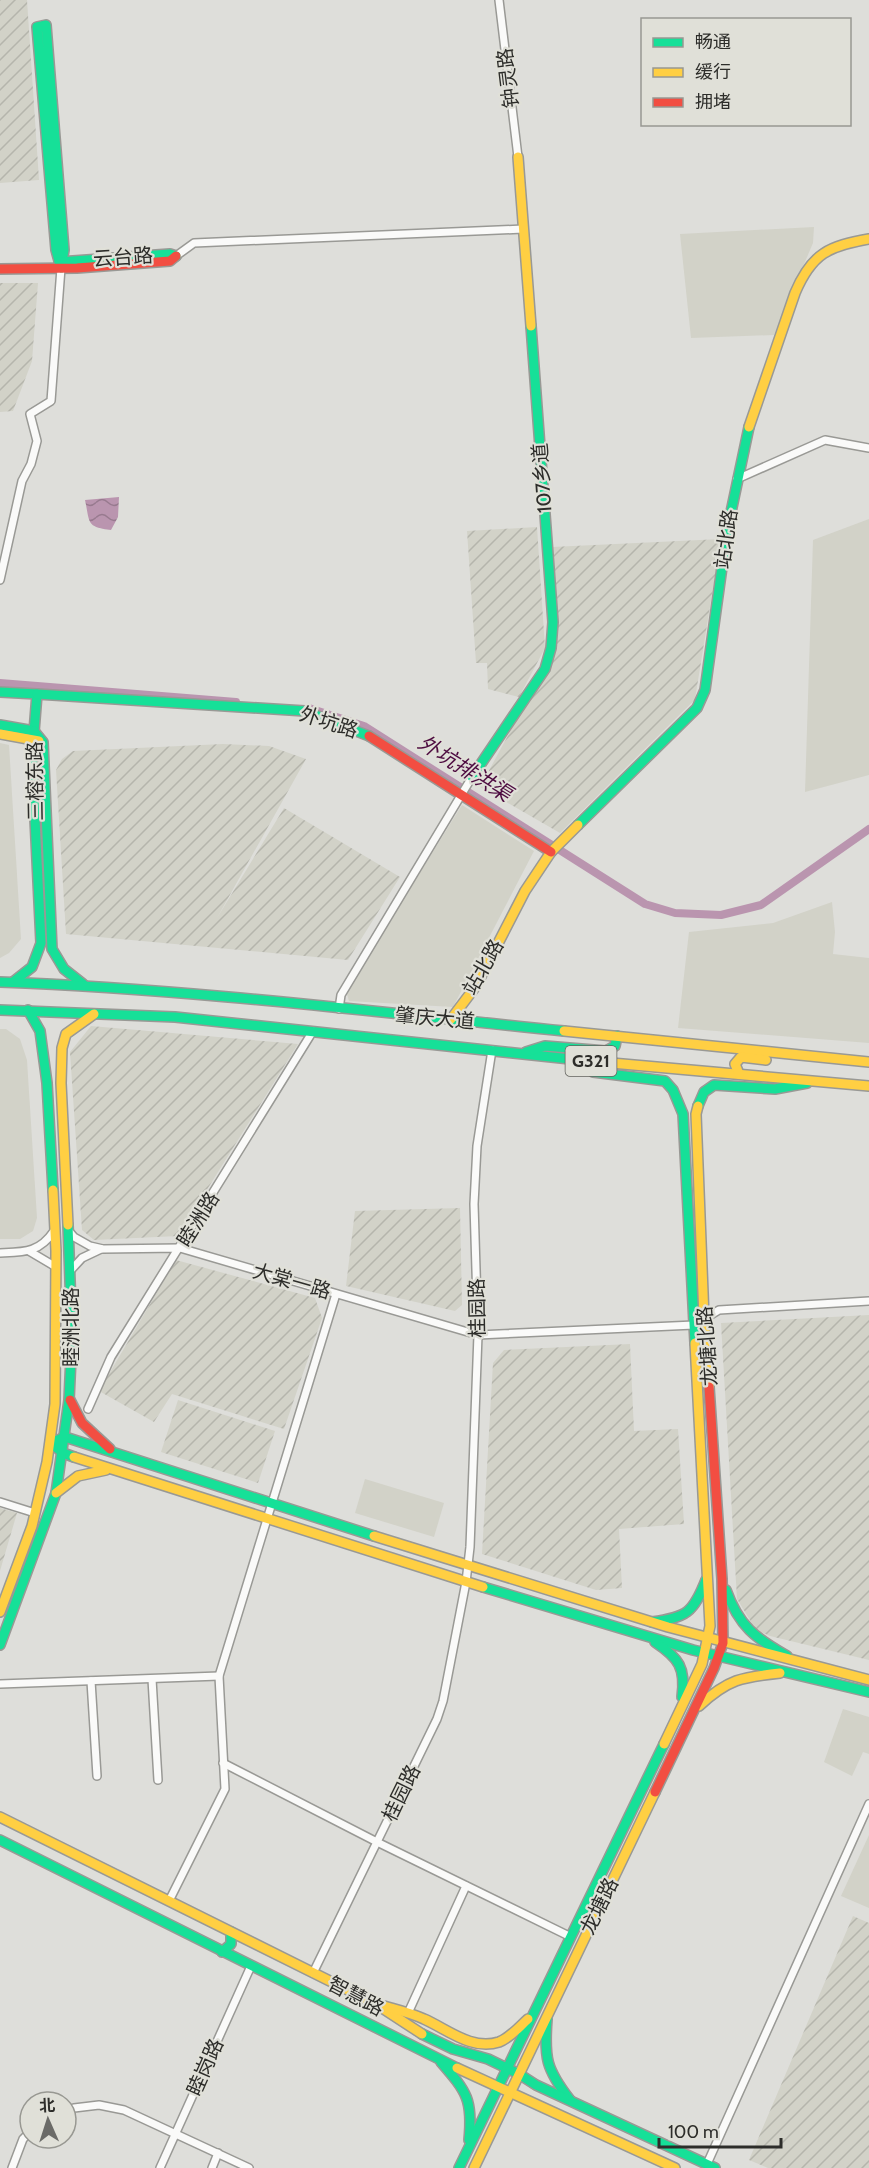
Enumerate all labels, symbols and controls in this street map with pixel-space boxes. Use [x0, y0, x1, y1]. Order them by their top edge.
legend [641, 18, 851, 126]
text: 畅通 [695, 31, 731, 53]
street label: 钟灵路 [492, 47, 524, 109]
text: 缓行 [695, 61, 731, 83]
text: 拥堵 [695, 91, 731, 113]
street label: 云台路 [92, 243, 154, 271]
street label: 107乡道 [528, 442, 556, 514]
street label: 站北路 [710, 508, 742, 570]
street label: 外坑路 [297, 701, 361, 743]
water label: 外坑排洪渠 [414, 730, 519, 808]
street label: 三榕东路 [22, 741, 48, 821]
street label: 站北路 [458, 935, 508, 999]
street label: 肇庆大道 [394, 1003, 476, 1033]
road number: G321 [566, 1046, 616, 1076]
street label: 睦洲路 [172, 1187, 224, 1251]
street label: 大棠一路 [250, 1258, 334, 1304]
street label: 桂园路 [464, 1278, 490, 1338]
street label: 睦洲北路 [59, 1287, 83, 1367]
street label: 龙塘北路 [692, 1305, 722, 1387]
street label: 桂园路 [377, 1761, 425, 1825]
street label: 龙塘路 [575, 1874, 623, 1938]
street label: 智慧路 [324, 1971, 388, 2021]
street label: 睦岗路 [182, 2035, 228, 2099]
north arrow [18, 2090, 78, 2150]
text: 北 [39, 2096, 56, 2115]
scale bar [659, 2111, 780, 2149]
text: 100 m [668, 2121, 719, 2143]

